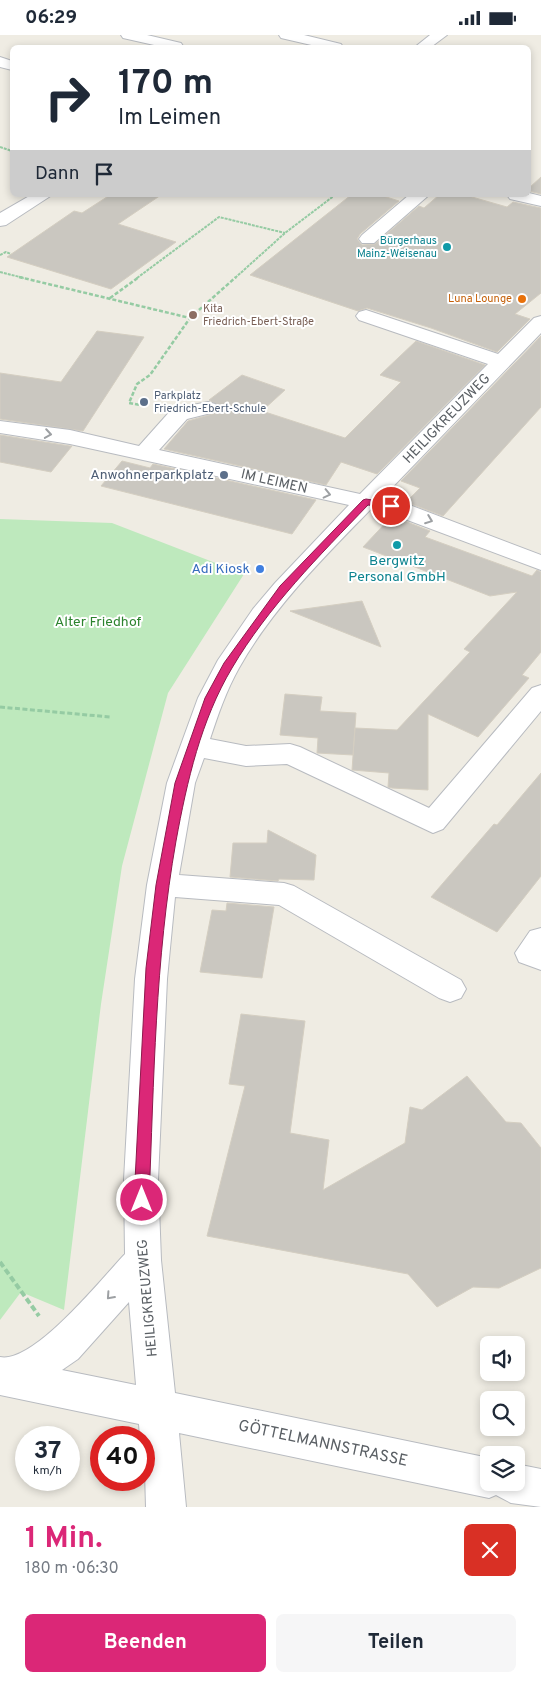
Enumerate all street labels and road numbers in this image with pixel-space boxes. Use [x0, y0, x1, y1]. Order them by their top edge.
street label: HEILIGKREUZWEG [400, 371, 494, 467]
street label: IM LEIMEN [239, 466, 309, 498]
street label: HEILIGKREUZWEG [134, 1238, 162, 1358]
street label: GÖTTELMANNSTRASSE [236, 1414, 410, 1472]

